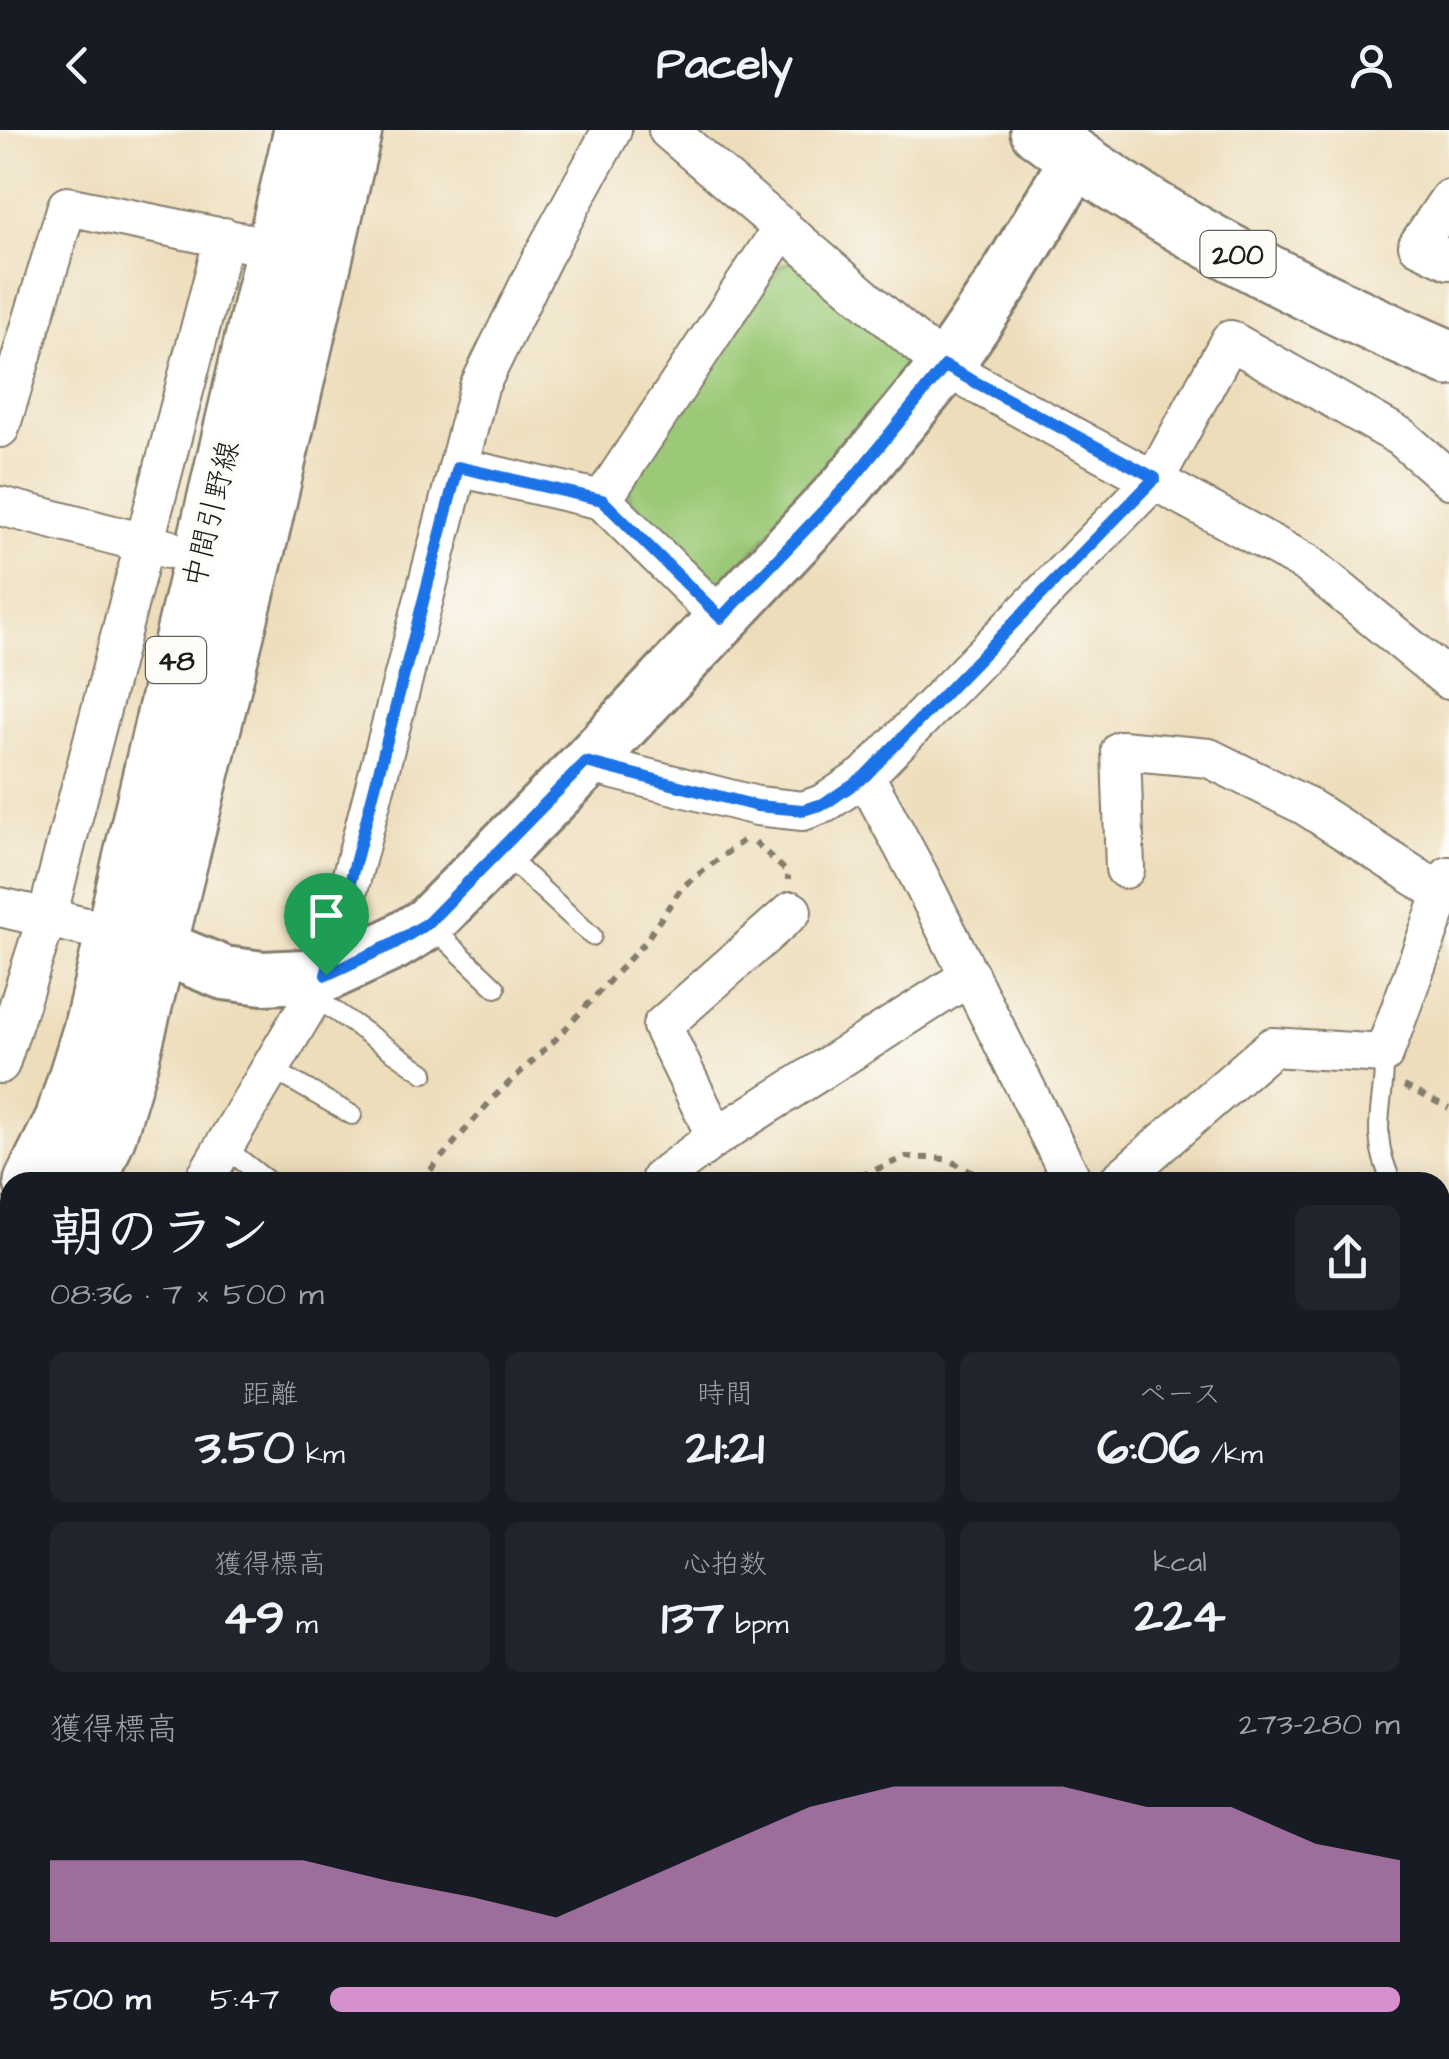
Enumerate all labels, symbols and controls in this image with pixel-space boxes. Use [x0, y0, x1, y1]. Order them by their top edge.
text: Pacely [656, 34, 793, 96]
icon: back [50, 38, 105, 93]
icon: person [1344, 38, 1399, 93]
road number: 200 [1200, 231, 1276, 277]
street label: 中間引野線 [173, 436, 250, 592]
road number: 48 [146, 637, 206, 683]
pin [284, 873, 369, 976]
icon: arrive [299, 888, 354, 943]
text: 朝のラン [50, 1196, 270, 1272]
button: share [1295, 1205, 1400, 1310]
text: 08:36 · 7 × 500 m [50, 1272, 324, 1317]
text: 距離 [242, 1375, 298, 1414]
text: 時間 [697, 1375, 753, 1414]
text: ペース [1139, 1375, 1221, 1414]
text: 3.50 [195, 1414, 295, 1483]
text: 21:21 [686, 1414, 764, 1483]
text: 6:06 [1097, 1414, 1200, 1483]
text: km [295, 1435, 345, 1474]
text: /km [1200, 1435, 1263, 1474]
text: kcal [1153, 1543, 1207, 1582]
text: 獲得標高 [214, 1545, 326, 1584]
text: 心拍数 [683, 1545, 767, 1584]
text: 224 [1134, 1582, 1226, 1651]
text: 49 [222, 1584, 285, 1653]
text: 137 [662, 1584, 724, 1653]
text: m [285, 1605, 318, 1644]
text: bpm [724, 1605, 788, 1644]
text: 273–280 m [1239, 1702, 1400, 1747]
text: 獲得標高 [50, 1707, 178, 1752]
text: 500 m [50, 1977, 151, 2022]
text: 5:47 [210, 1977, 279, 2022]

